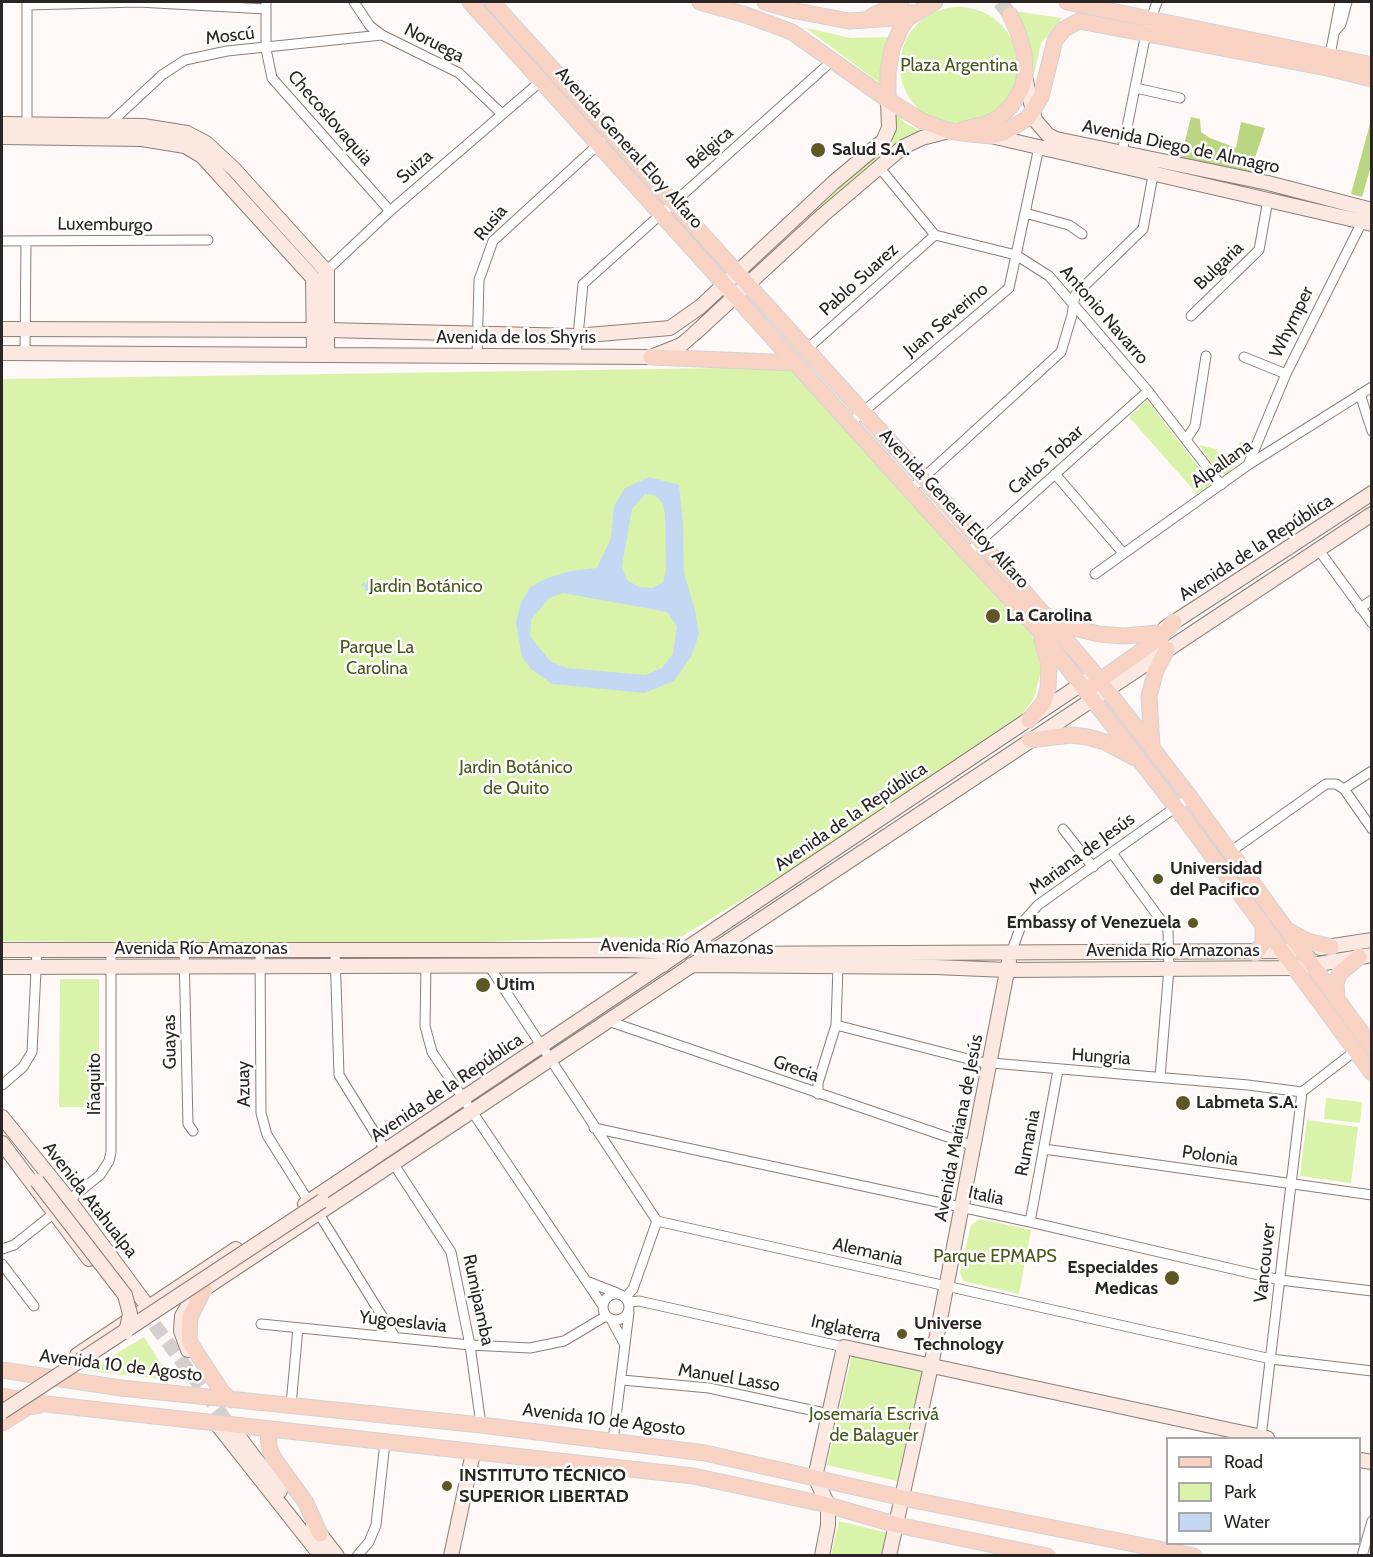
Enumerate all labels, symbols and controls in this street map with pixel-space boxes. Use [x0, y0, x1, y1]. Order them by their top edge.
street label: Noruega [400, 19, 468, 67]
street label: Moscú [204, 22, 256, 50]
park label: Plaza Argentina [900, 55, 1018, 77]
street label: Avenida General Eloy Alfaro [551, 63, 707, 233]
street label: Checoslovaquia [283, 66, 377, 170]
street label: Avenida Diego de Almagro [1080, 116, 1282, 178]
street label: Bélgica [682, 122, 738, 174]
place label: Salud S.A. [832, 139, 910, 161]
marker: Salud S.A. [809, 141, 827, 159]
street label: Suiza [393, 145, 437, 189]
street label: Rusia [470, 201, 512, 245]
street label: Luxemburgo [57, 213, 153, 237]
street label: Bulgaria [1190, 237, 1248, 295]
street label: Pablo Suarez [815, 239, 903, 321]
street label: Antonio Navarro [1055, 261, 1153, 369]
street label: Juan Severino [899, 278, 993, 362]
street label: Whymper [1266, 283, 1318, 361]
street label: Avenida de los Shyris [436, 327, 596, 349]
street label: Carlos Tobar [1004, 421, 1088, 499]
street label: Avenida General Eloy Alfaro [875, 425, 1033, 593]
street label: Alpallana [1187, 435, 1257, 493]
street label: Avenida de la República [1175, 490, 1337, 606]
park label: Jardin Botánico [369, 576, 483, 598]
place label: La Carolina [1006, 605, 1092, 627]
marker: La Carolina [984, 607, 1002, 625]
park label: Parque La Carolina [340, 637, 414, 680]
park label: Jardin Botánico de Quito [459, 757, 573, 800]
street label: Avenida de la República [771, 758, 931, 876]
street label: Mariana de Jesús [1025, 808, 1139, 900]
place label: Universidad del Pacifico [1170, 858, 1262, 900]
marker: Universidad del Pacifico [1151, 872, 1165, 886]
place label: Embassy of Venezuela [1007, 912, 1181, 934]
marker: Embassy of Venezuela [1186, 916, 1200, 930]
street label: Avenida Río Amazonas [600, 935, 774, 959]
street label: Avenida Río Amazonas [114, 938, 288, 960]
street label: Avenida Río Amazonas [1086, 940, 1260, 962]
place label: Utim [496, 974, 535, 996]
marker: Utim [474, 976, 492, 994]
street label: Guayas [159, 1014, 181, 1070]
street label: Avenida de la República [367, 1029, 527, 1147]
street label: Avenida Mariana de Jesús [930, 1033, 988, 1223]
street label: Hungria [1071, 1044, 1131, 1070]
street label: Grecia [770, 1051, 822, 1087]
street label: Iñaquito [84, 1053, 106, 1115]
street label: Azuay [233, 1061, 255, 1107]
place label: Labmeta S.A. [1196, 1092, 1298, 1114]
marker: Labmeta S.A. [1174, 1094, 1192, 1112]
street label: Rumania [1011, 1108, 1045, 1178]
street label: Avenida Atahualpa [38, 1138, 142, 1262]
street label: Polonia [1181, 1141, 1239, 1171]
street label: Italia [966, 1182, 1006, 1210]
street label: Vancouver [1250, 1222, 1280, 1304]
street label: Alemania [831, 1233, 905, 1271]
park label: Parque EPMAPS [933, 1246, 1057, 1268]
street label: Rumipamba [458, 1252, 498, 1348]
place label: Especialdes Medicas [1067, 1257, 1158, 1300]
marker: Especialdes Medicas [1163, 1269, 1181, 1287]
street label: Yugoeslavia [358, 1307, 448, 1337]
street label: Inglaterra [809, 1310, 883, 1348]
place label: Universe Technology [914, 1313, 1004, 1356]
marker: Universe Technology [895, 1327, 909, 1341]
street label: Avenida 10 de Agosto [38, 1345, 204, 1387]
street label: Manuel Lasso [677, 1359, 781, 1397]
street label: Avenida 10 de Agosto [521, 1399, 687, 1441]
park label: Josemaría Escrivá de Balaguer [809, 1404, 939, 1446]
legend [1166, 1437, 1361, 1545]
text: Road [1224, 1451, 1263, 1473]
place label: INSTITUTO TÉCNICO SUPERIOR LIBERTAD [459, 1465, 629, 1508]
marker: INSTITUTO TÉCNICO SUPERIOR LIBERTAD [440, 1479, 454, 1493]
text: Park [1224, 1481, 1256, 1503]
text: Water [1224, 1511, 1270, 1533]

